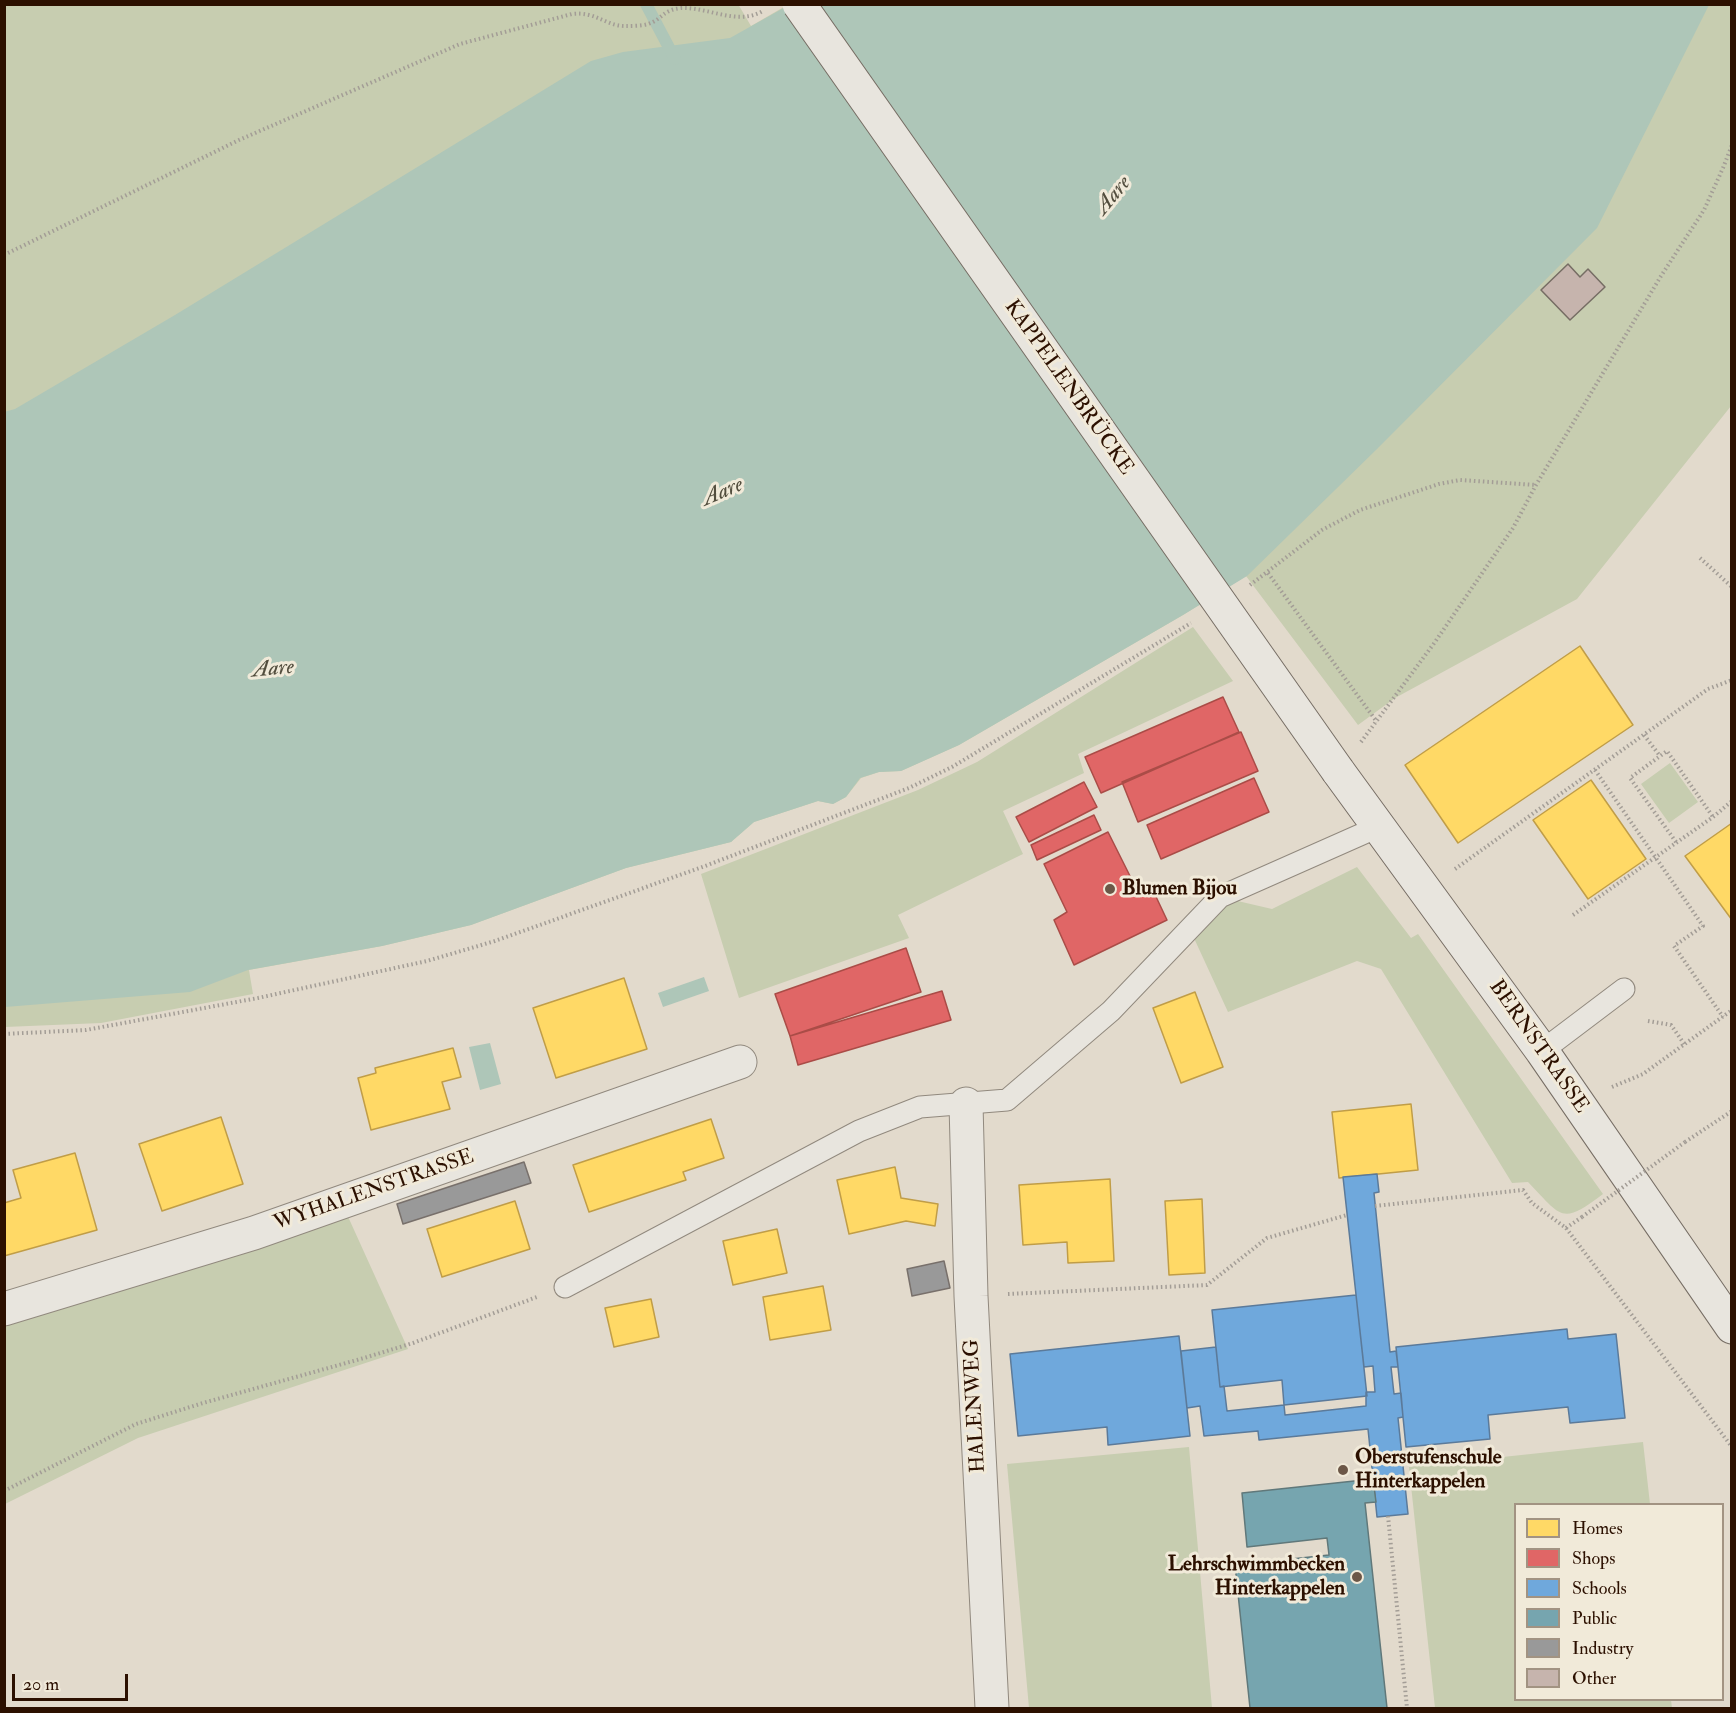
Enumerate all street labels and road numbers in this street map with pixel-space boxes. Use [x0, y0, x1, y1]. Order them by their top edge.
street label: KAPPELENBRÜCKE [998, 296, 1138, 480]
street label: BERNSTRASSE [1483, 976, 1593, 1118]
street label: WYHALENSTRASSE [271, 1145, 477, 1237]
street label: HALENWEG [960, 1339, 992, 1473]

